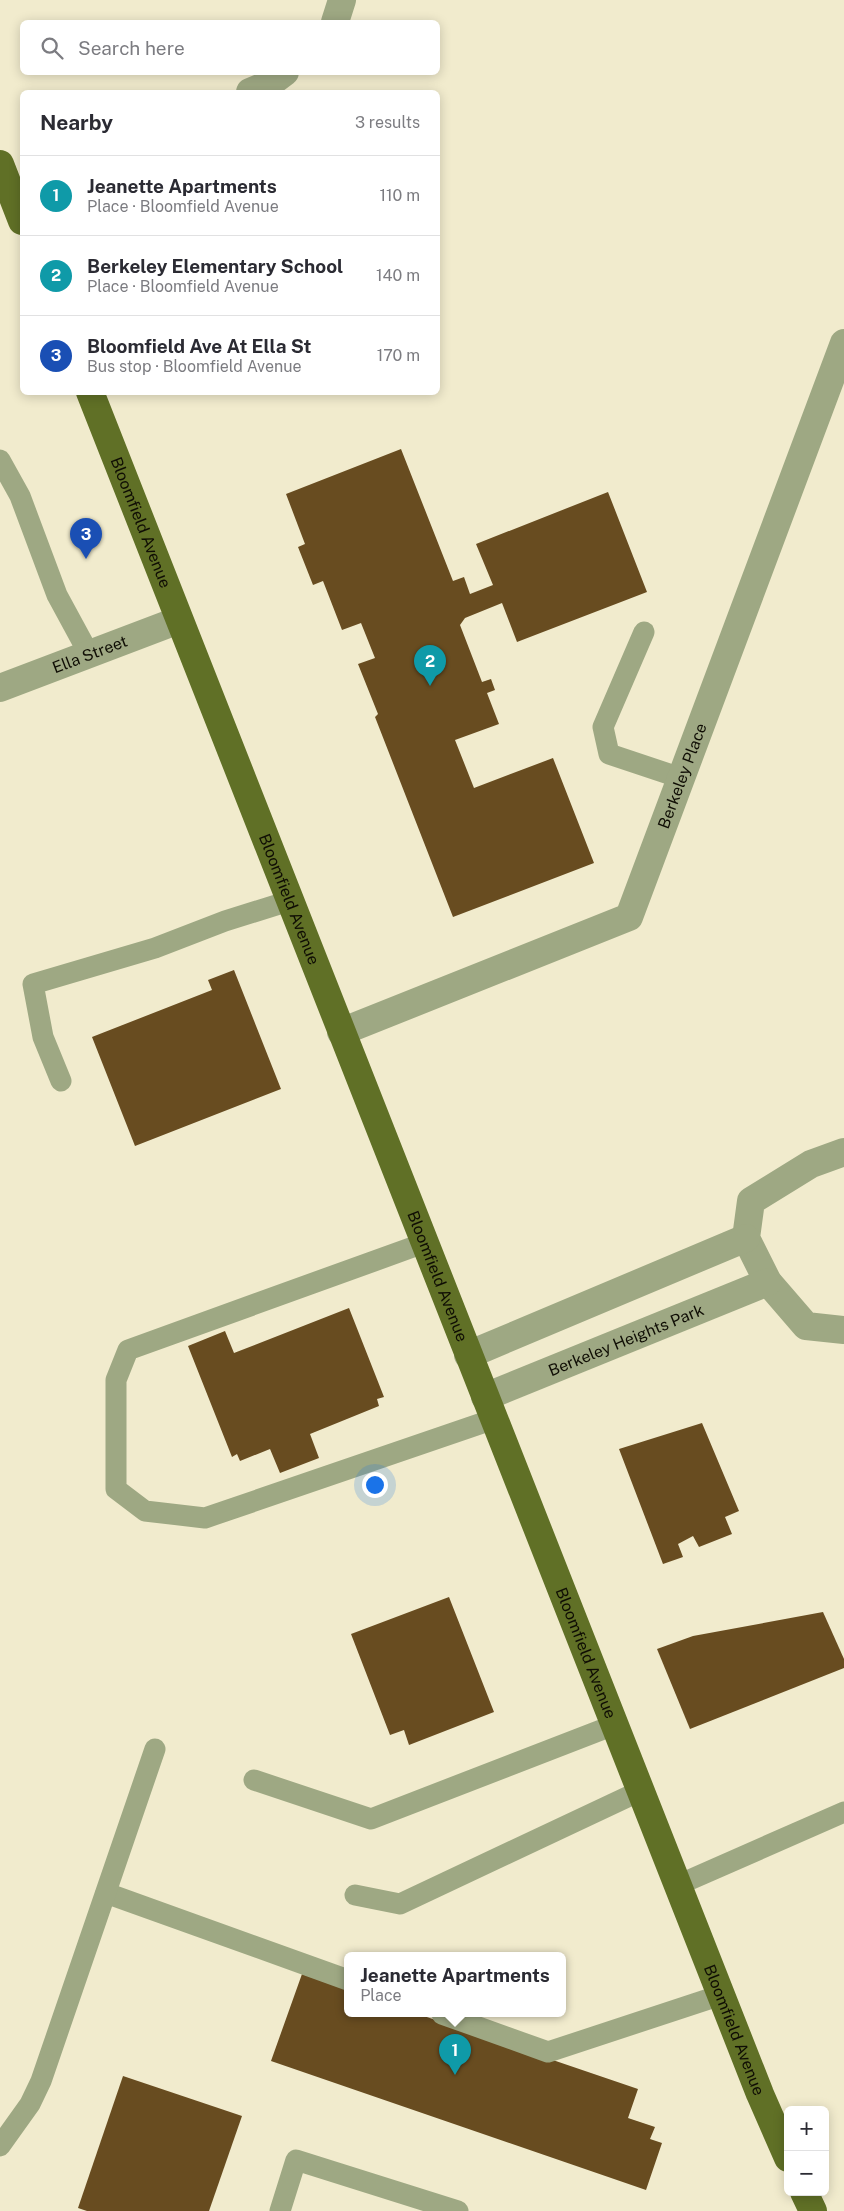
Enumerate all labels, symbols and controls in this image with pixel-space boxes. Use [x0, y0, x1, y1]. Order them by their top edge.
search box [20, 20, 440, 75]
icon: search [38, 34, 66, 62]
text: Search here [78, 37, 185, 59]
text: Nearby [40, 110, 113, 135]
text: 3 results [355, 113, 420, 132]
text: Jeanette Apartments [87, 175, 277, 197]
text: 1 [53, 186, 59, 205]
text: 110 m [379, 186, 420, 205]
text: Place · Bloomfield Avenue [87, 197, 279, 216]
text: Berkeley Elementary School [87, 255, 343, 277]
text: 2 [51, 266, 61, 285]
text: 140 m [376, 266, 420, 285]
text: Place · Bloomfield Avenue [87, 277, 279, 296]
text: Bloomfield Ave At Ella St [87, 335, 312, 357]
text: 3 [51, 346, 61, 365]
text: 170 m [377, 346, 420, 365]
text: Bus stop · Bloomfield Avenue [87, 357, 302, 376]
street label: Bloomfield Avenue [107, 454, 175, 591]
pin: 3 [70, 518, 102, 559]
street label: Ella Street [50, 632, 130, 677]
pin: 2 [414, 645, 446, 686]
street label: Berkeley Place [654, 720, 711, 831]
street label: Bloomfield Avenue [255, 831, 323, 967]
street label: Bloomfield Avenue [403, 1208, 472, 1344]
street label: Berkeley Heights Park [546, 1300, 706, 1380]
your location [362, 1472, 388, 1498]
street label: Bloomfield Avenue [552, 1585, 620, 1721]
popup [344, 1952, 566, 2017]
street label: Bloomfield Avenue [700, 1962, 769, 2098]
text: Jeanette Apartments [360, 1964, 550, 1986]
text: Place [360, 1986, 402, 2005]
pin: 1 [439, 2034, 471, 2075]
map controls [784, 2106, 829, 2196]
button: + [784, 2106, 829, 2151]
button: − [784, 2151, 829, 2196]

